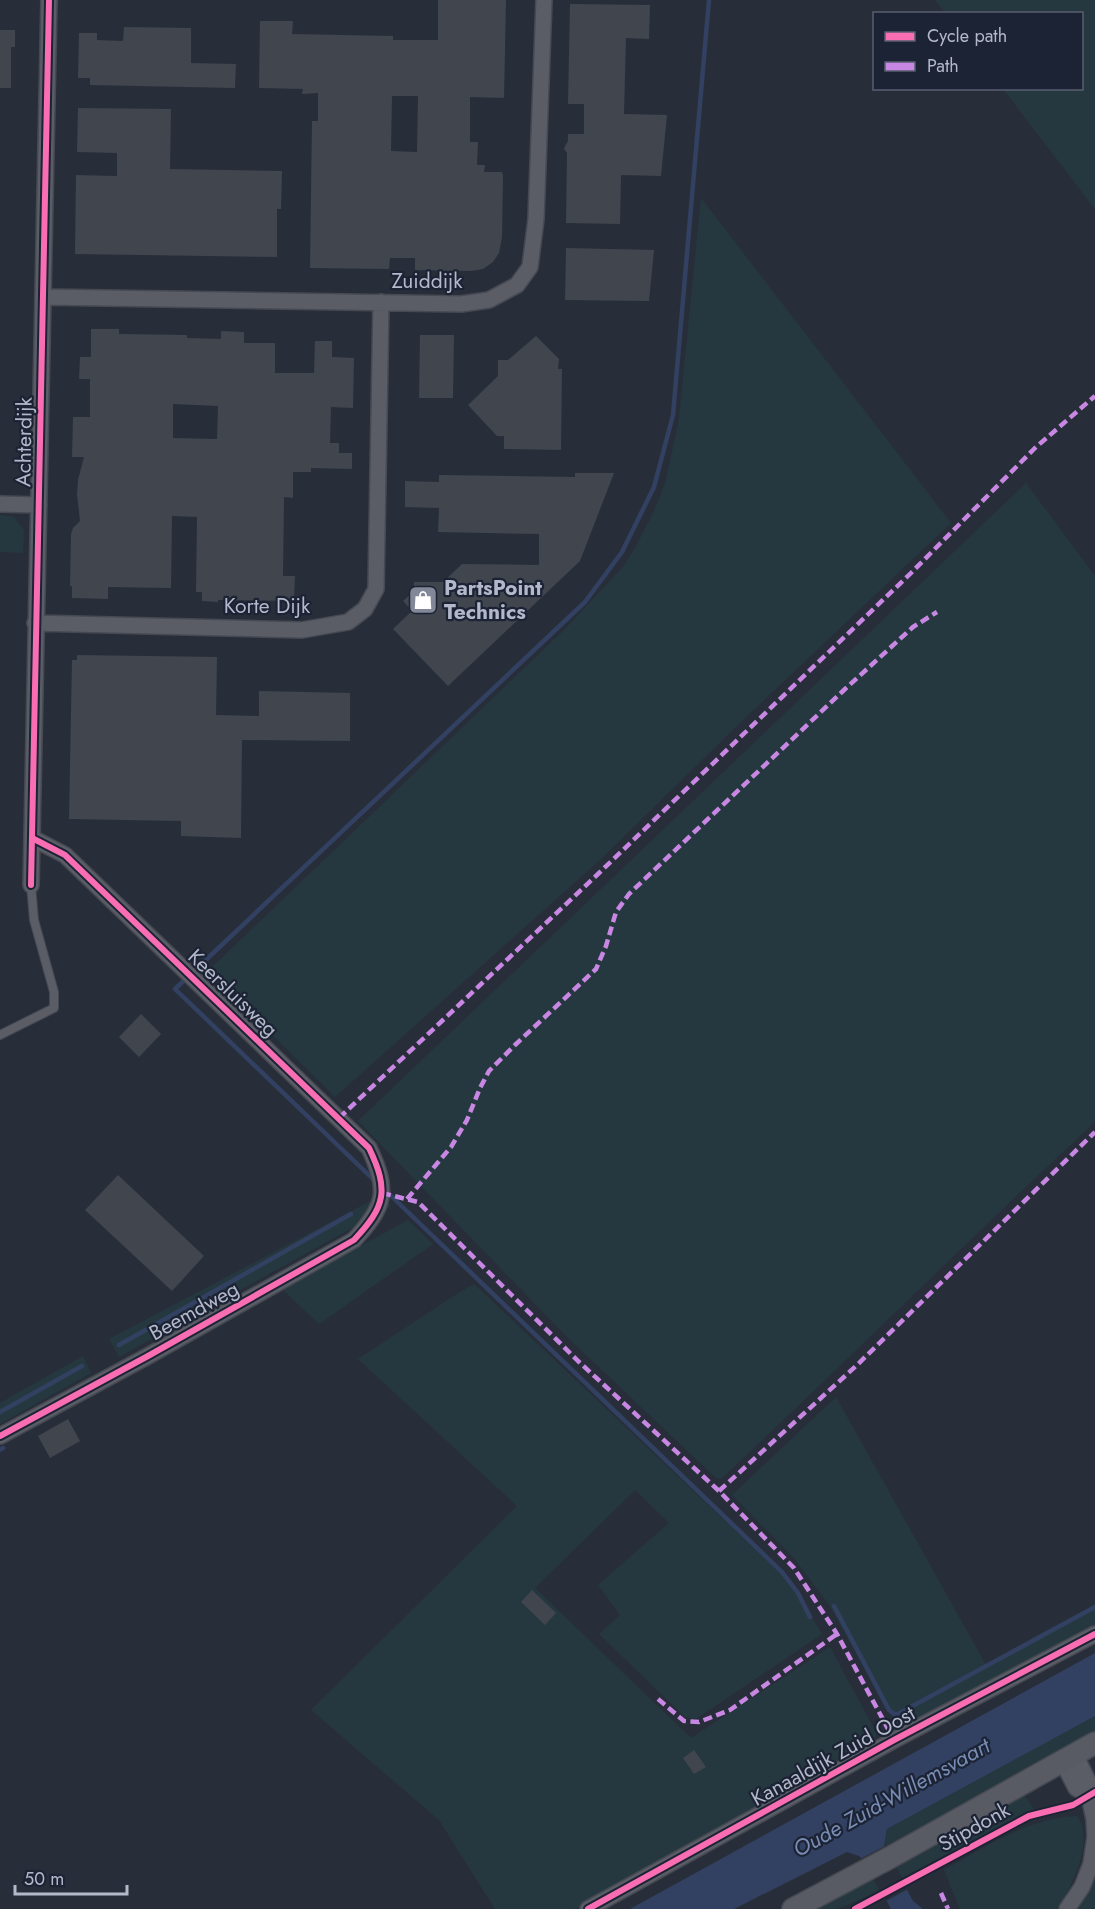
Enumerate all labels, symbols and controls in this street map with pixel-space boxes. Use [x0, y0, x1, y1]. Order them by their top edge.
legend [873, 12, 1083, 90]
text: Cycle path [927, 23, 1007, 49]
text: Path [927, 53, 959, 79]
street label: Zuiddijk [391, 266, 463, 296]
street label: Achterdijk [8, 396, 40, 487]
place label: PartsPoint Technics [444, 573, 542, 627]
shop icon: PartsPoint Technics [407, 584, 439, 616]
street label: Korte Dijk [224, 591, 311, 621]
street label: Keersluisweg [181, 942, 285, 1044]
street label: Beemdweg [144, 1274, 244, 1348]
street label: Kanaaldijk Zuid Oost [746, 1698, 920, 1814]
water label: Oude Zuid-Willemsvaart [787, 1729, 997, 1865]
street label: Stipdonk [933, 1795, 1016, 1859]
scale bar [15, 1858, 128, 1896]
text: 50 m [24, 1866, 64, 1892]

